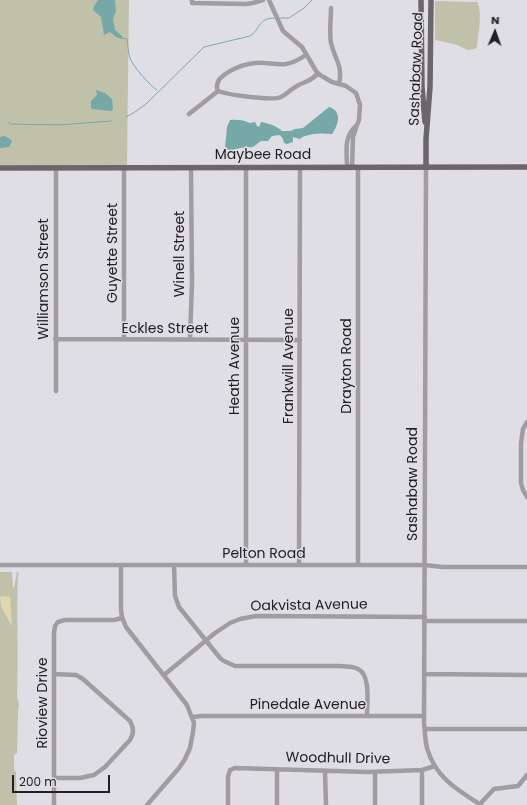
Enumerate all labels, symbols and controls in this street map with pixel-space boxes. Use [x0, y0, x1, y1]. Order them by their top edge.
street label: Sashabaw Road [407, 12, 427, 126]
north arrow [475, 12, 515, 52]
text: N [491, 12, 500, 28]
street label: Maybee Road [215, 147, 311, 163]
street label: Guyette Street [105, 203, 121, 303]
street label: Winell Street [172, 211, 188, 297]
street label: Williamson Street [36, 218, 52, 340]
street label: Frankwill Avenue [281, 308, 297, 424]
street label: Heath Avenue [227, 317, 243, 415]
street label: Drayton Road [339, 318, 355, 414]
street label: Eckles Street [121, 321, 209, 337]
street label: Sashabaw Road [405, 427, 421, 541]
street label: Pelton Road [222, 546, 306, 562]
street label: Oakvista Avenue [250, 597, 368, 615]
street label: Rioview Drive [35, 657, 51, 749]
street label: Pinedale Avenue [250, 697, 366, 713]
street label: Woodhull Drive [286, 750, 390, 768]
scale bar [14, 767, 112, 793]
text: 200 m [19, 773, 57, 790]

